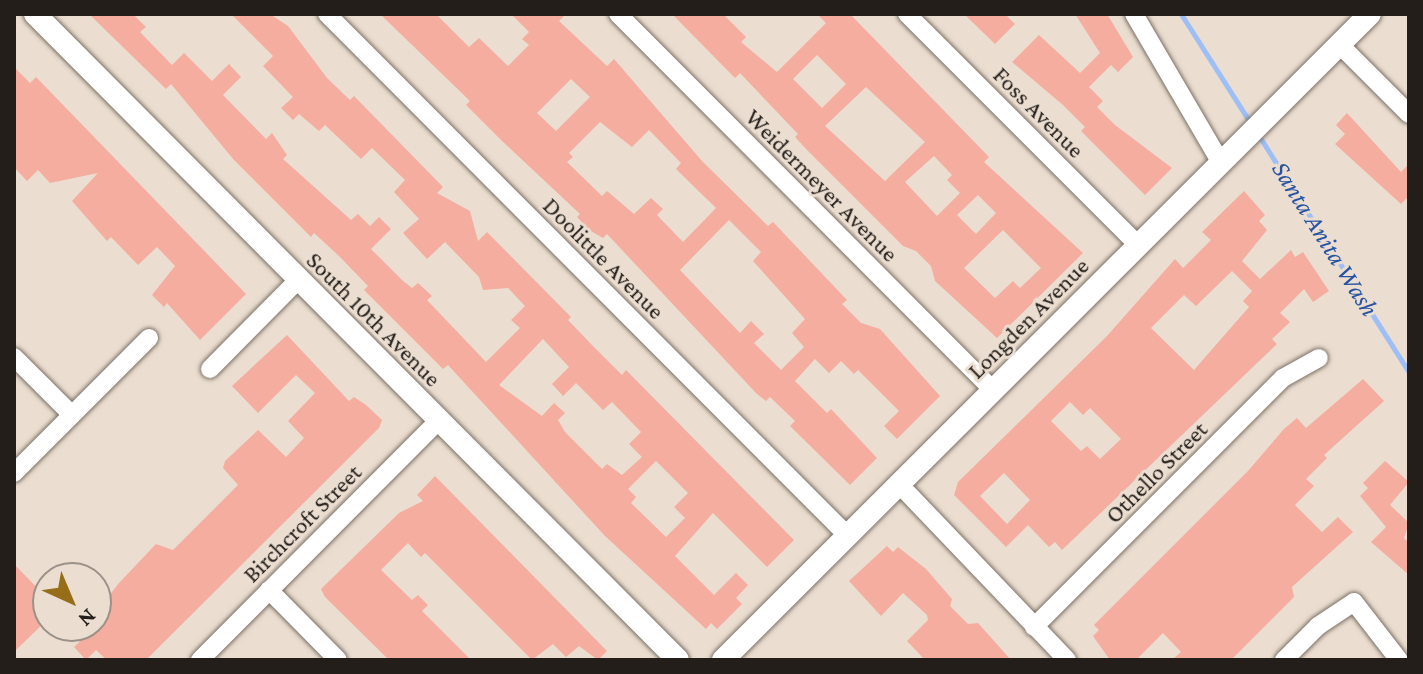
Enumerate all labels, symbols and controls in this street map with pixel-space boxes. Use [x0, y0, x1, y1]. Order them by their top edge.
street label: Foss Avenue [987, 60, 1091, 164]
street label: Weidermeyer Avenue [740, 103, 904, 267]
water label: Santa Anita Wash [1265, 156, 1385, 322]
street label: Doolittle Avenue [537, 191, 671, 325]
street label: South 10th Avenue [301, 246, 447, 392]
street label: Longden Avenue [961, 251, 1095, 385]
street label: Othello Street [1099, 415, 1213, 529]
street label: Birchcroft Street [237, 458, 367, 588]
north arrow [32, 562, 112, 642]
text: N [74, 604, 102, 632]

